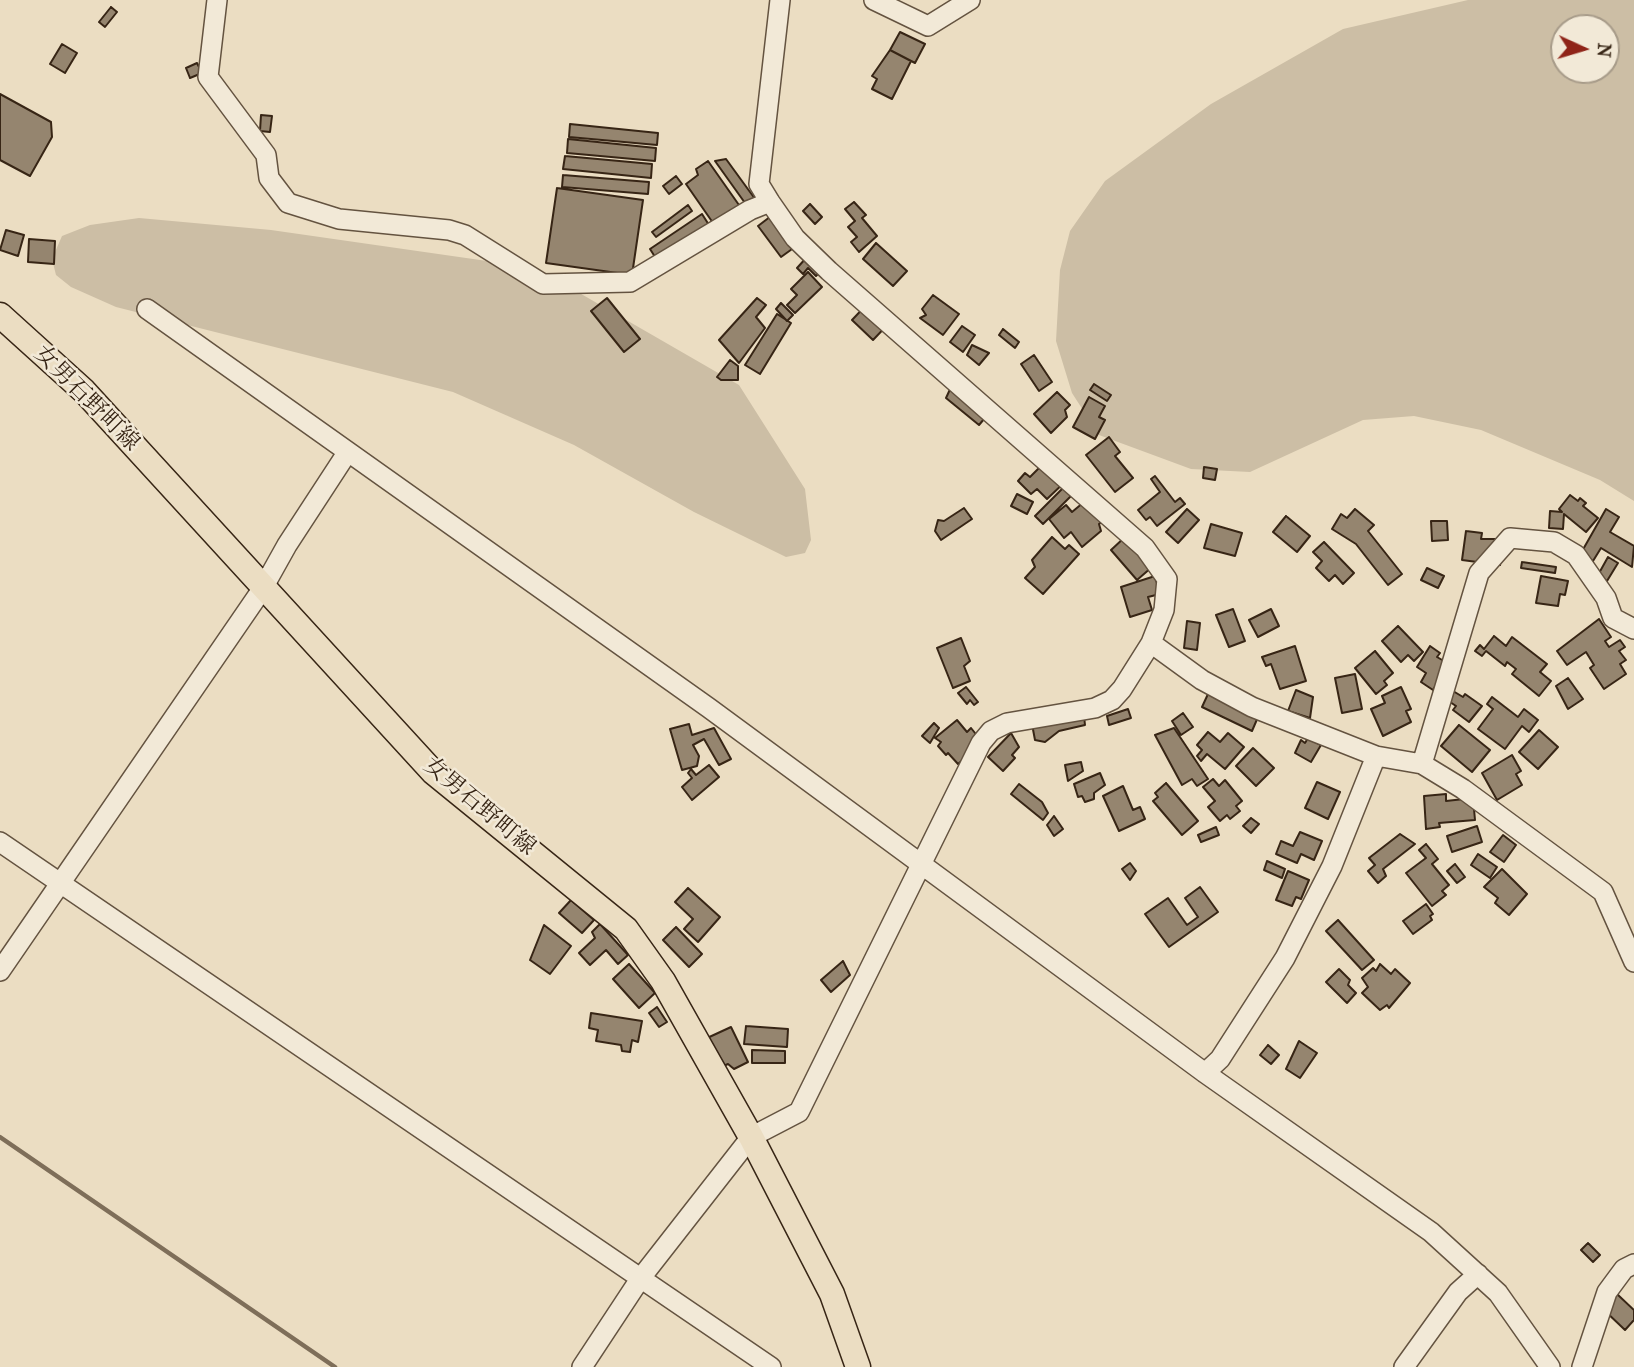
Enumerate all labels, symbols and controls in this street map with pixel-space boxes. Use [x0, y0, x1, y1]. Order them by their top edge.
north arrow [1550, 14, 1620, 84]
text: N [1592, 42, 1615, 58]
street label: 女男石野町線 [27, 340, 145, 458]
street label: 女男石野町線 [417, 752, 541, 862]

